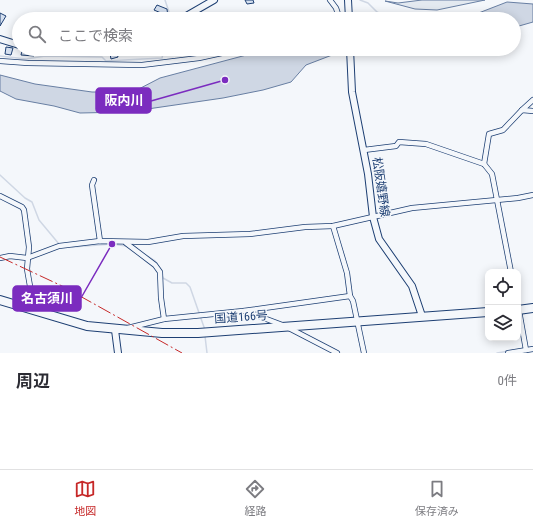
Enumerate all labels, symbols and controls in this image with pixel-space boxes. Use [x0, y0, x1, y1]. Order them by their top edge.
search box [12, 12, 521, 56]
icon: search [26, 23, 48, 45]
text: ここで検索 [58, 27, 133, 45]
callout: 阪内川 [96, 88, 151, 113]
text: 阪内川 [104, 93, 144, 108]
street label: 松阪嬉野線 [370, 156, 392, 218]
map controls [485, 269, 521, 341]
button: locate [485, 269, 521, 305]
callout: 名古須川 [13, 286, 81, 311]
text: 名古須川 [21, 291, 73, 306]
button: layers [485, 305, 521, 341]
street label: 国道166号 [214, 308, 268, 326]
text: 周辺 [16, 371, 50, 391]
text: 0件 [498, 373, 517, 388]
tab: 地図 [74, 478, 96, 518]
tab: 経路 [244, 478, 266, 518]
tab: 保存済み [415, 478, 459, 518]

